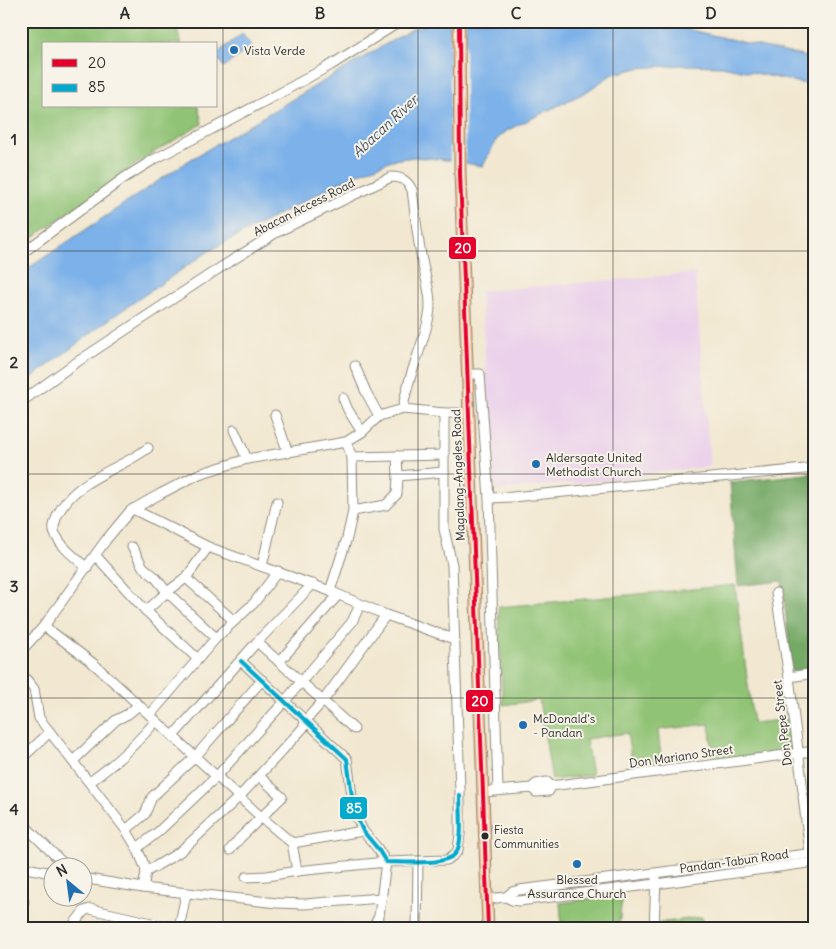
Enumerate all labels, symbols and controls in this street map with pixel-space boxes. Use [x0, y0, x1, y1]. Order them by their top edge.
text: A [120, 3, 130, 23]
text: B [315, 3, 326, 23]
text: C [511, 3, 522, 23]
text: D [705, 3, 717, 23]
legend [42, 42, 218, 108]
place label: Vista Verde [244, 43, 305, 58]
marker: Vista Verde [228, 44, 240, 56]
text: 20 [88, 53, 106, 72]
text: 85 [88, 77, 105, 96]
water label: Abacan River [348, 89, 423, 161]
text: 1 [11, 129, 17, 149]
street label: Abacan Access Road [251, 175, 357, 239]
line badge: 20 [448, 236, 477, 260]
text: 20 [455, 239, 471, 257]
text: 2 [10, 352, 19, 372]
street label: Magalang-Angeles Road [448, 409, 468, 541]
place label: Aldersgate United Methodist Church [546, 450, 642, 479]
marker: Aldersgate United Methodist Church [530, 458, 542, 470]
text: 3 [9, 576, 19, 596]
street label: Don Pepe Street [769, 679, 795, 767]
line badge: 20 [465, 689, 494, 713]
text: 20 [472, 692, 488, 710]
place label: McDonald's - Pandan [533, 711, 595, 740]
marker: McDonald's - Pandan [517, 719, 529, 731]
street label: Don Mariano Street [628, 741, 734, 771]
line badge: 85 [339, 796, 368, 820]
text: 4 [9, 799, 19, 819]
text: 85 [346, 799, 362, 817]
place label: Fiesta Communities [494, 823, 559, 851]
marker: Fiesta Communities [480, 831, 490, 841]
street label: Pandan-Tabun Road [679, 846, 789, 876]
north arrow [42, 856, 92, 906]
marker: Blessed Assurance Church [571, 858, 583, 870]
text: N [53, 860, 70, 881]
place label: Blessed Assurance Church [527, 872, 627, 901]

